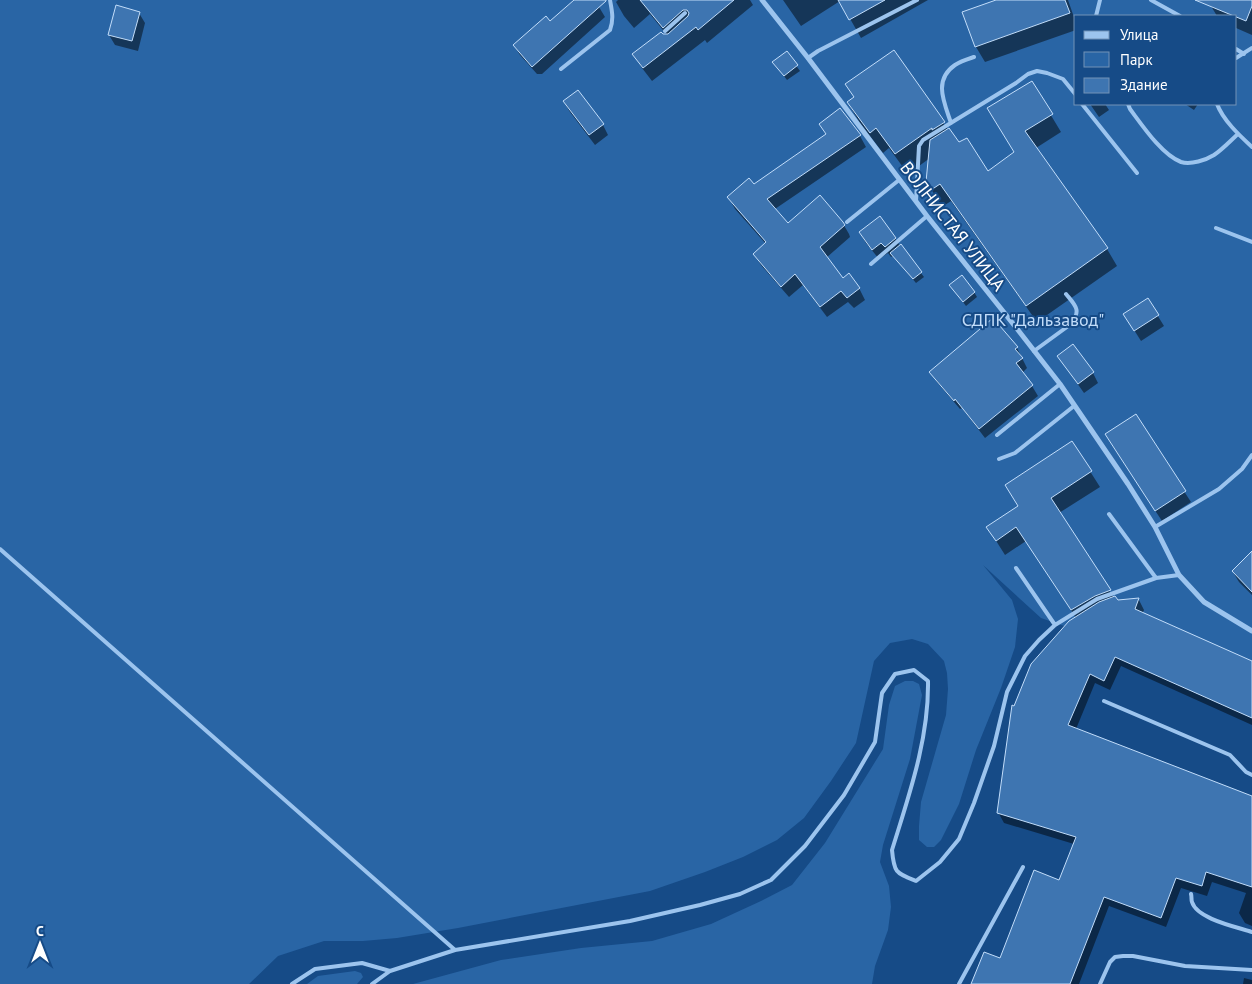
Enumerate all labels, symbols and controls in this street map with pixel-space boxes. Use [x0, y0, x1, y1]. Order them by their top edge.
legend [1074, 15, 1237, 105]
text: Улица [1120, 25, 1158, 44]
text: Парк [1120, 50, 1153, 69]
text: Здание [1120, 75, 1168, 94]
street label: ВОЛНИСТАЯ УЛИЦА [895, 157, 1011, 296]
park label: СДПК "Дальзавод" [962, 308, 1104, 331]
north arrow [15, 919, 65, 969]
text: С [36, 922, 44, 940]

